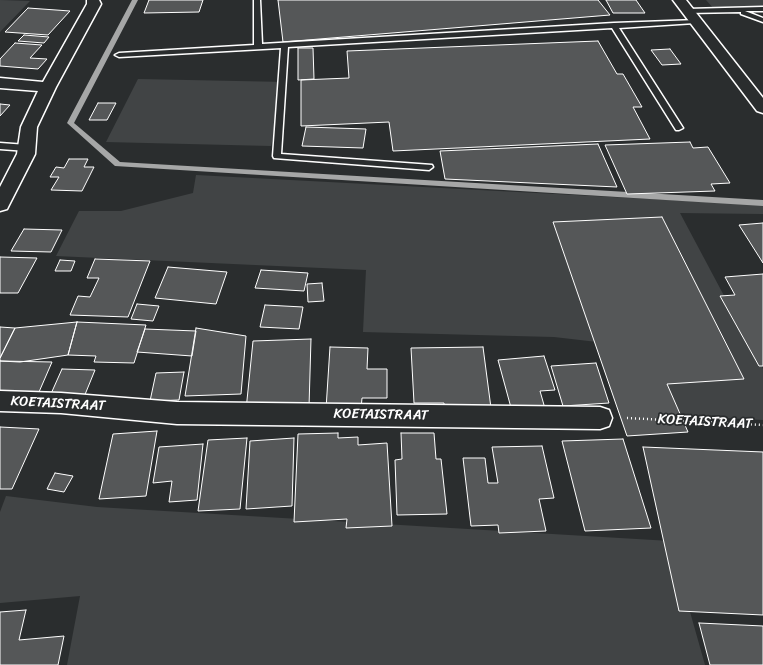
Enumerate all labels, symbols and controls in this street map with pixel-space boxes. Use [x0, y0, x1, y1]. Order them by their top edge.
street label: KOETAISTRAAT [10, 393, 106, 415]
street label: KOETAISTRAAT [334, 406, 428, 424]
street label: KOETAISTRAAT [657, 411, 753, 433]

